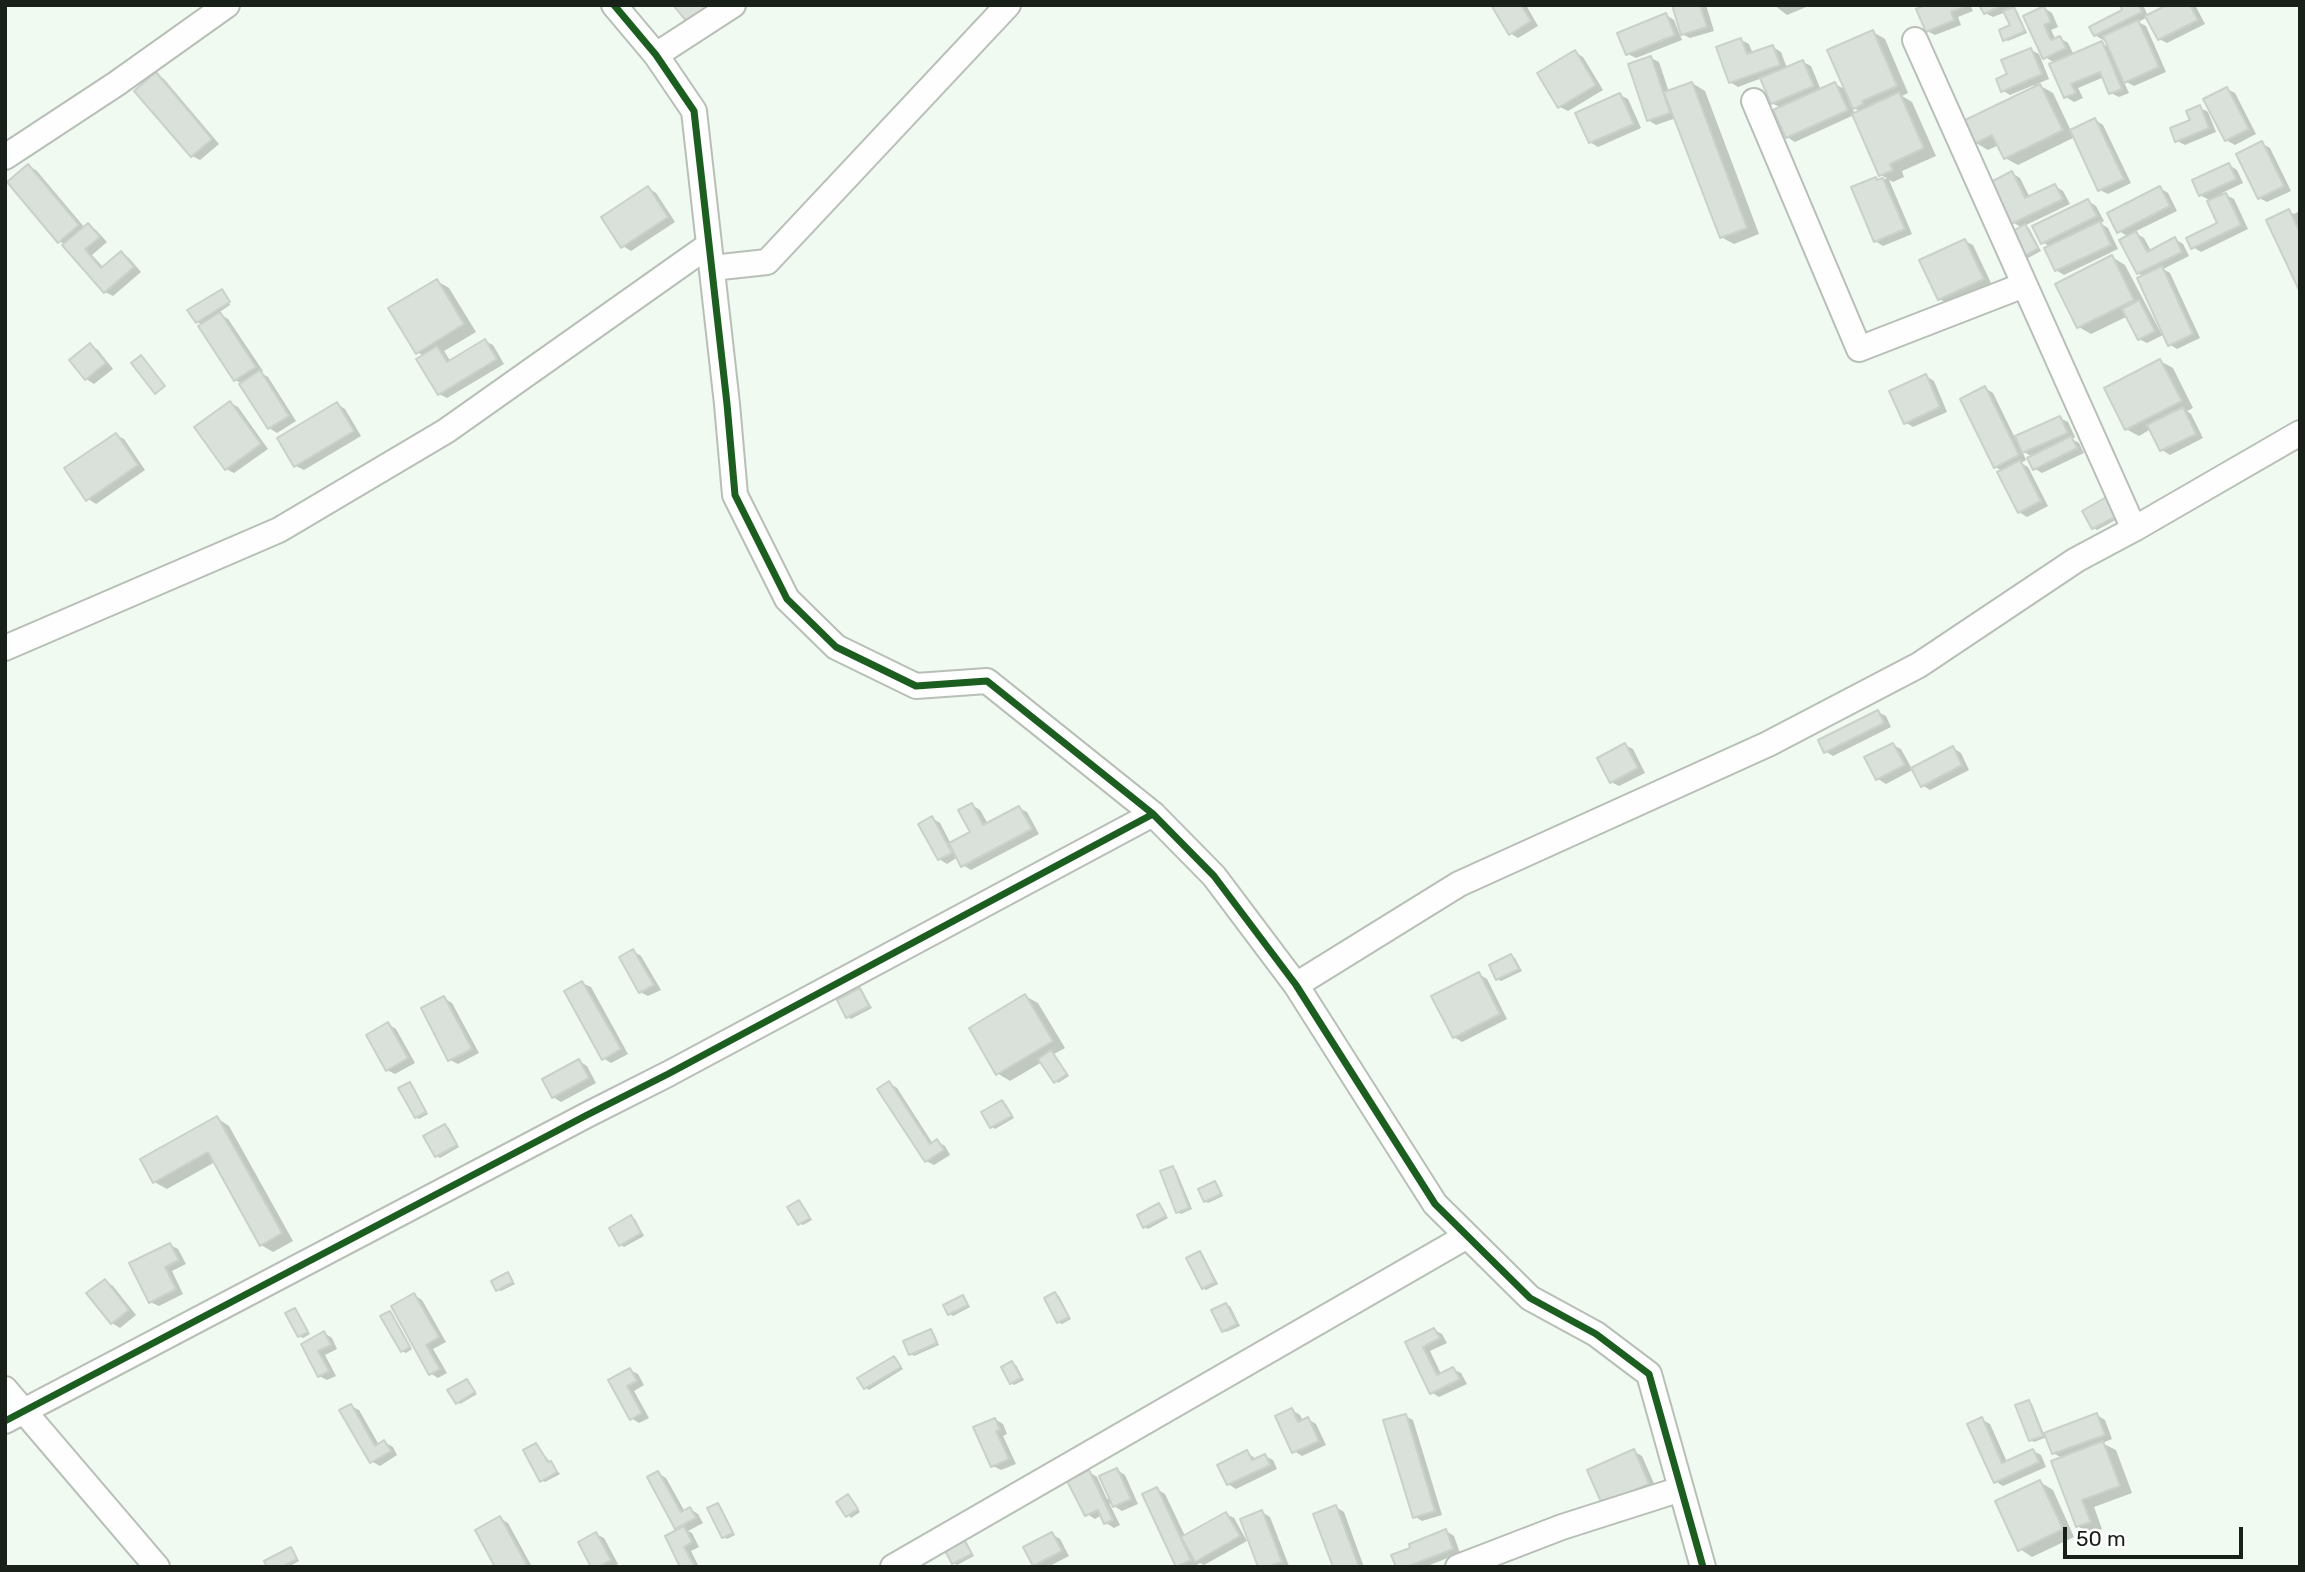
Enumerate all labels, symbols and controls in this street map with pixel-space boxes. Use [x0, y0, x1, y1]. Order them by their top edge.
scale bar [2067, 1512, 2247, 1556]
text: 50 m [2076, 1526, 2126, 1551]

